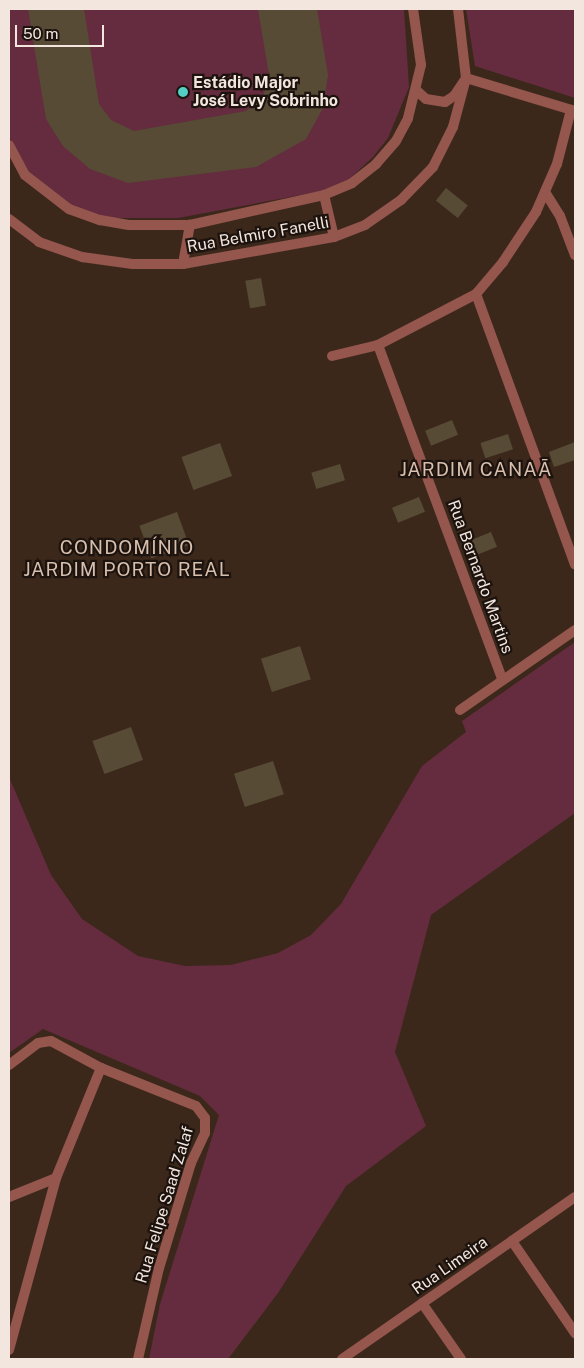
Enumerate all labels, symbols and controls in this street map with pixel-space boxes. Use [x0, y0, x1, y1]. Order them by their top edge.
scale bar [18, 15, 106, 47]
text: 50 m [23, 25, 58, 42]
place label: Estádio Major José Levy Sobrinho [193, 73, 338, 111]
marker: Estádio Major José Levy Sobrinho [177, 86, 189, 98]
street label: Rua Belmiro Fanelli [185, 213, 331, 257]
district label: JARDIM CANAÃ [398, 459, 554, 481]
street label: Rua Bernardo Martins [443, 498, 517, 656]
district label: CONDOMÍNIO JARDIM PORTO REAL [21, 537, 233, 581]
street label: Rua Felipe Saad Zalaf [132, 1124, 198, 1286]
street label: Rua Limeira [409, 1233, 491, 1299]

